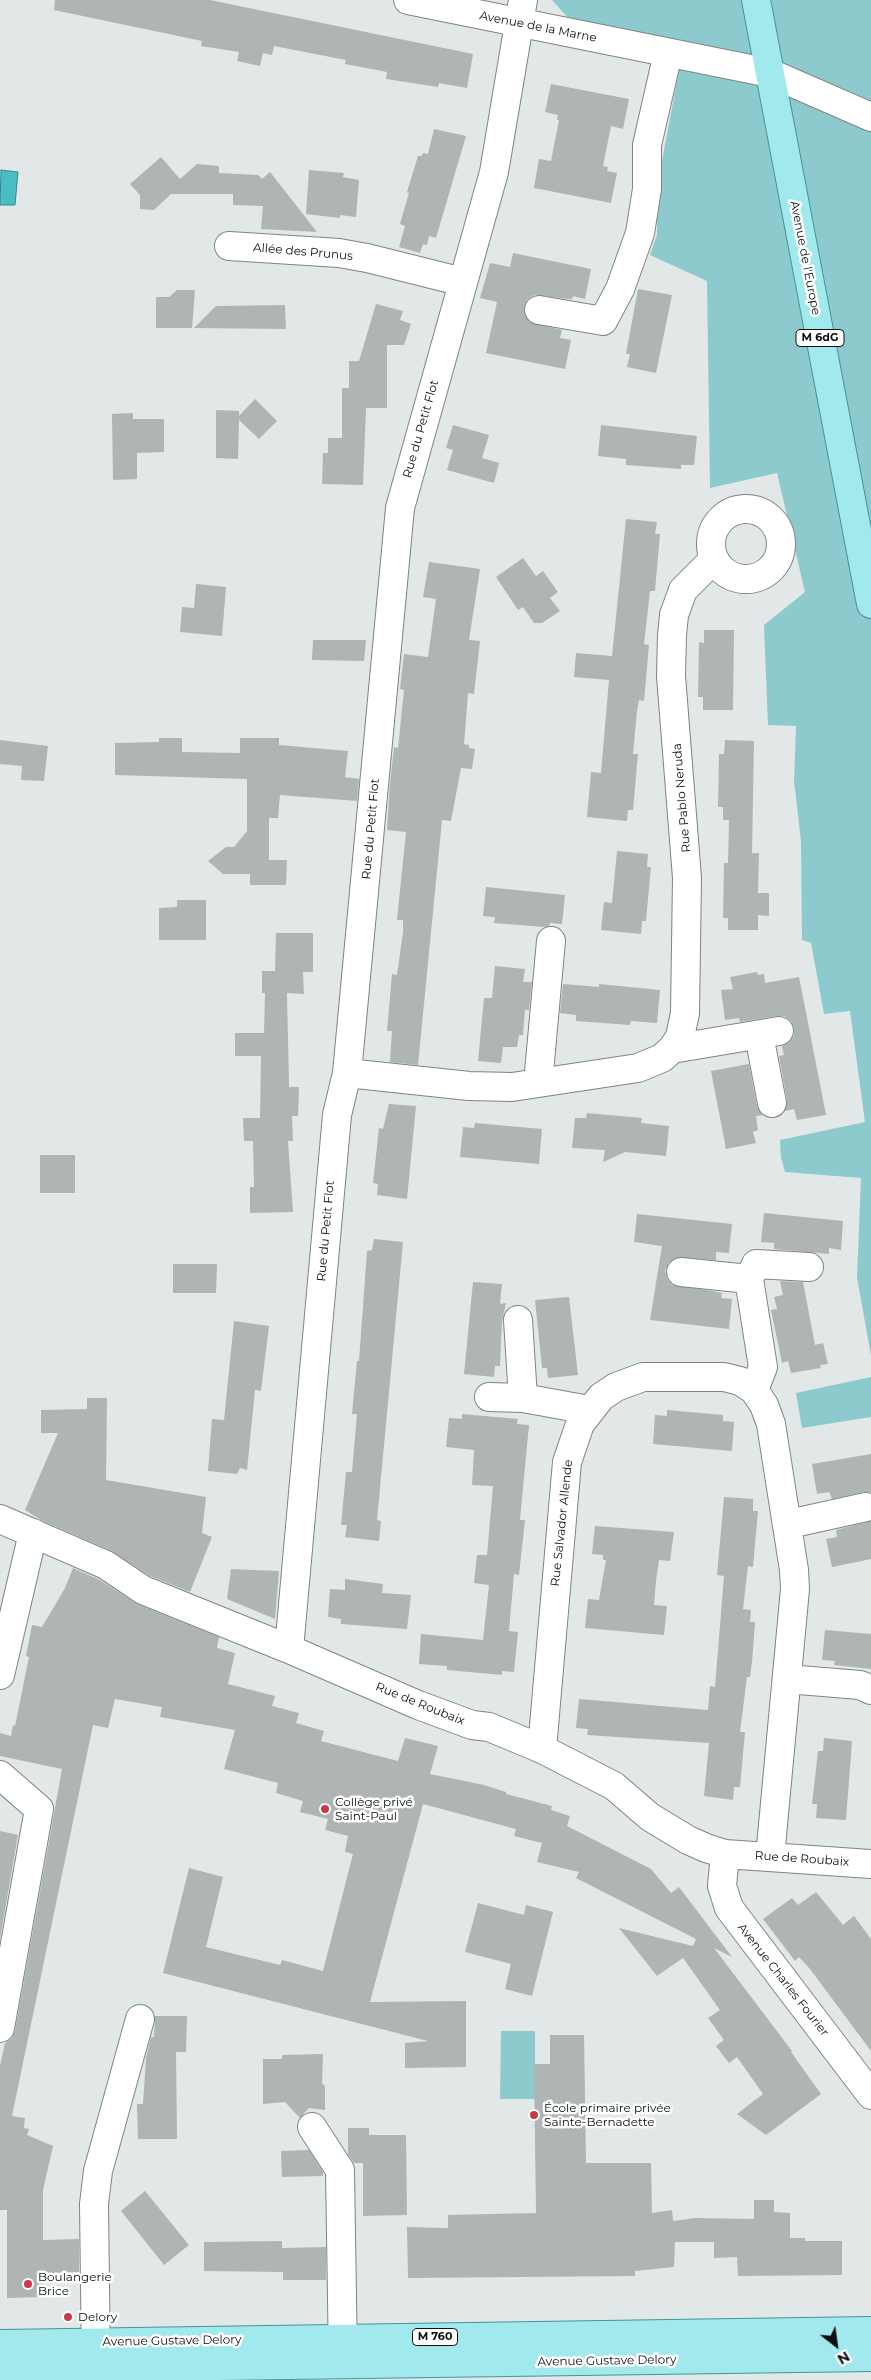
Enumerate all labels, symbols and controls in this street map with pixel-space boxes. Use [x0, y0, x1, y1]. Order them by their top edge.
street label: Avenue de la Marne [478, 9, 598, 45]
street label: Avenue de l'Europe [787, 200, 823, 316]
street label: Allée des Prunus [252, 240, 354, 264]
road number: M 6dG [796, 329, 844, 346]
street label: Rue du Petit Flot [400, 378, 442, 480]
street label: Rue Pablo Neruda [670, 743, 694, 853]
street label: Rue du Petit Flot [359, 778, 383, 880]
street label: Rue du Petit Flot [314, 1180, 338, 1282]
street label: Rue Salvador Allende [548, 1459, 576, 1587]
street label: Rue de Roubaix [373, 1680, 467, 1728]
place label: Collège privé Saint-Paul [335, 1795, 413, 1823]
marker: Collège privé Saint-Paul [319, 1803, 331, 1815]
street label: Rue de Roubaix [754, 1849, 850, 1869]
street label: Avenue Charles Fourier [734, 1921, 832, 2039]
place label: École primaire privée Sainte-Bernadette [544, 2101, 671, 2129]
marker: École primaire privée Sainte-Bernadette [528, 2109, 540, 2121]
place label: Boulangerie Brice [38, 2270, 112, 2298]
marker: Boulangerie Brice [22, 2278, 34, 2290]
place label: Delory [78, 2310, 117, 2324]
marker: Delory [62, 2311, 74, 2323]
north arrow [811, 2320, 861, 2370]
road number: M 760 [412, 2328, 458, 2346]
street label: Avenue Gustave Delory [102, 2333, 242, 2349]
text: N [834, 2347, 853, 2369]
street label: Avenue Gustave Delory [537, 2353, 677, 2369]

